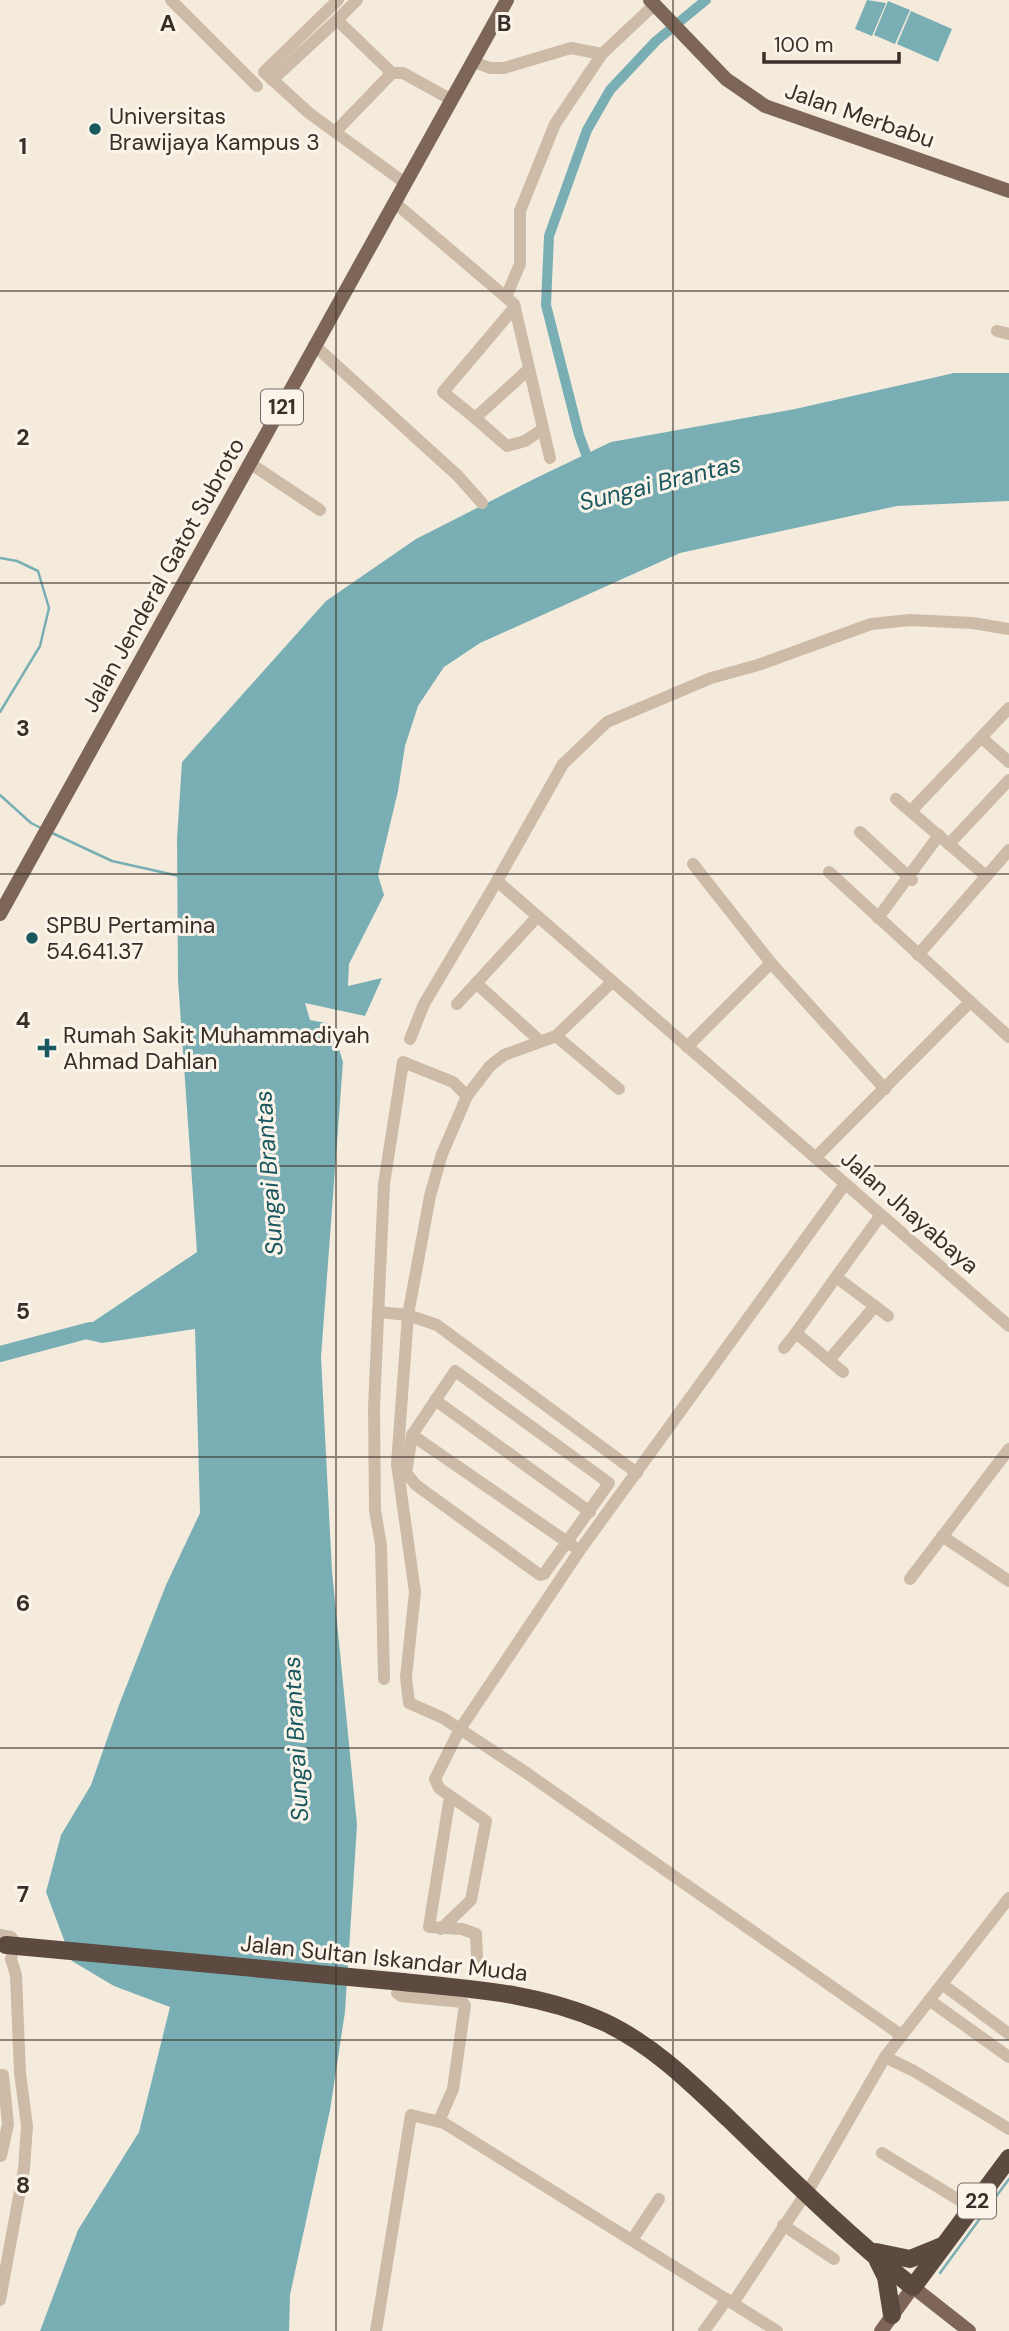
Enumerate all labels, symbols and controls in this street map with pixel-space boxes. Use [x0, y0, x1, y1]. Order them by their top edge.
text: A [160, 8, 176, 38]
text: B [497, 8, 511, 38]
scale bar [764, 21, 899, 65]
text: 100 m [774, 31, 834, 59]
street label: Jalan Merbabu [781, 75, 939, 155]
place label: Universitas Brawijaya Kampus 3 [109, 101, 320, 157]
marker: Universitas Brawijaya Kampus 3 [87, 121, 103, 137]
text: 1 [19, 131, 27, 161]
road number: 121 [261, 390, 303, 424]
text: 2 [16, 422, 30, 452]
street label: Jalan Jenderal Gatot Subroto [75, 432, 251, 718]
water label: Sungai Brantas [576, 447, 744, 518]
text: 3 [16, 713, 30, 743]
place label: SPBU Pertamina 54.641.37 [46, 910, 215, 966]
marker: SPBU Pertamina 54.641.37 [24, 930, 40, 946]
text: 4 [16, 1005, 31, 1035]
place label: Rumah Sakit Muhammadiyah Ahmad Dahlan [63, 1020, 370, 1076]
marker: Rumah Sakit Muhammadiyah Ahmad Dahlan [37, 1038, 57, 1058]
water label: Sungai Brantas [247, 1089, 290, 1257]
street label: Jalan Jhayabaya [835, 1144, 985, 1280]
text: 5 [16, 1296, 30, 1326]
text: 6 [16, 1588, 30, 1618]
water label: Sungai Brantas [276, 1655, 315, 1823]
text: 7 [17, 1879, 29, 1909]
street label: Jalan Sultan Iskandar Muda [239, 1928, 529, 1988]
text: 8 [16, 2170, 30, 2200]
road number: 22 [958, 2184, 996, 2218]

